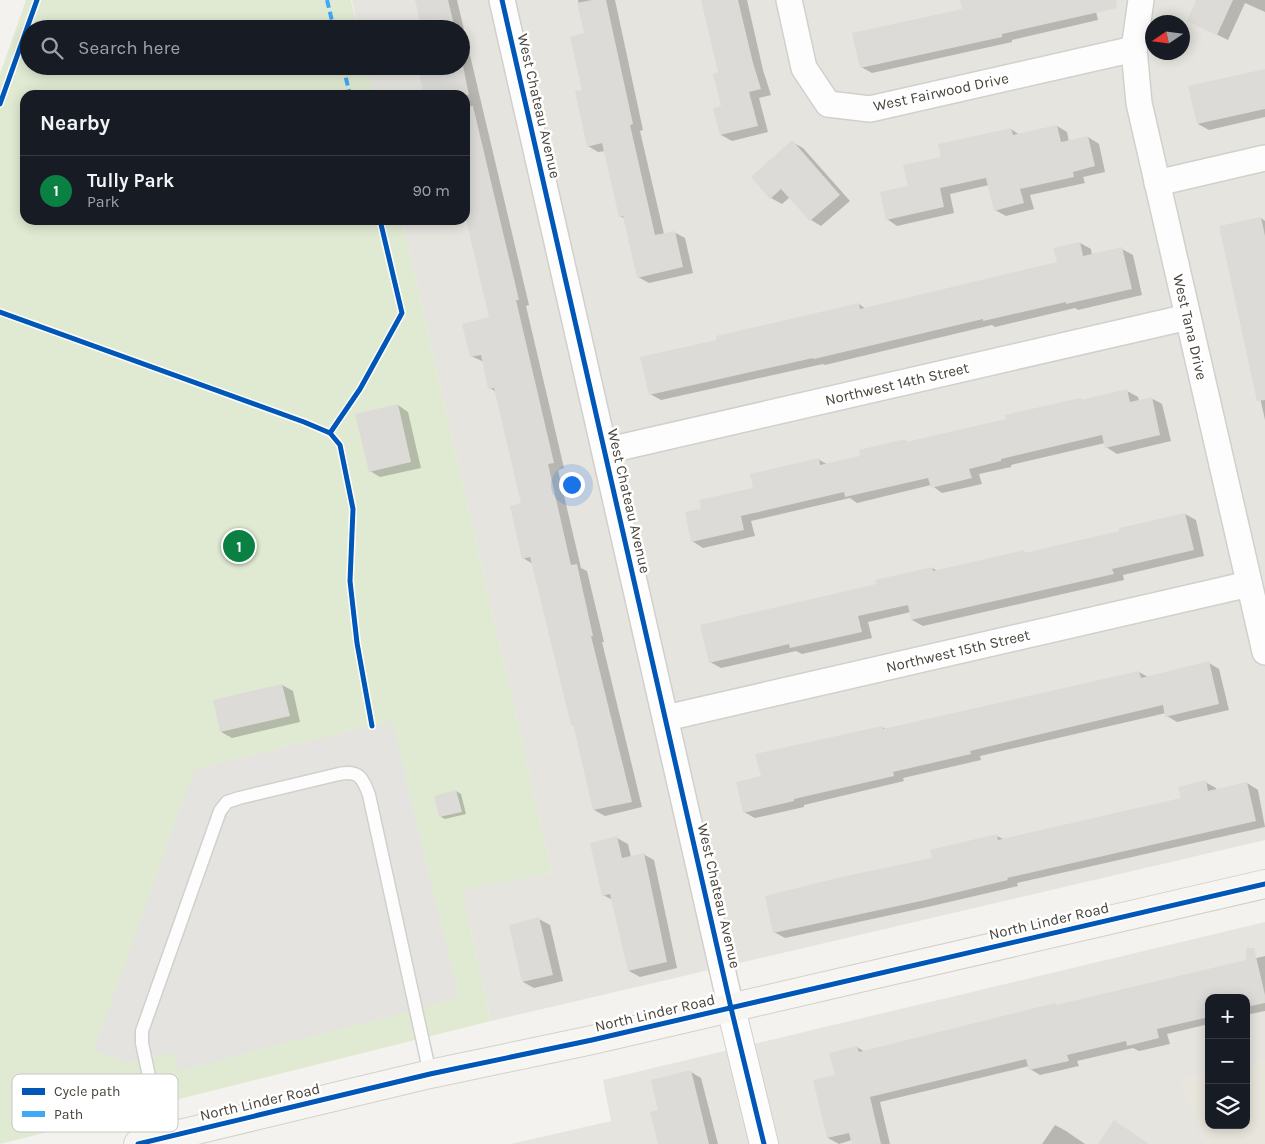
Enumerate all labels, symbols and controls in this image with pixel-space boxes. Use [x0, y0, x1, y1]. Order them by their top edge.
north arrow [1145, 15, 1190, 60]
search box [20, 20, 470, 75]
street label: West Chateau Avenue [514, 32, 564, 180]
icon: search [38, 34, 66, 62]
text: Search here [78, 37, 180, 59]
street label: West Fairwood Drive [872, 69, 1010, 115]
text: Nearby [40, 111, 110, 135]
text: Tully Park [87, 170, 174, 192]
text: 1 [53, 181, 59, 200]
text: 90 m [412, 181, 450, 200]
text: Park [87, 192, 119, 211]
street label: West Tana Drive [1169, 272, 1211, 382]
street label: Northwest 14th Street [823, 359, 971, 409]
street label: West Chateau Avenue [604, 427, 654, 575]
your location [559, 472, 585, 498]
pin: 1 [223, 527, 255, 565]
street label: Northwest 15th Street [884, 626, 1032, 676]
street label: West Chateau Avenue [694, 822, 744, 970]
street label: North Linder Road [987, 898, 1111, 944]
street label: North Linder Road [593, 990, 717, 1036]
map controls [1205, 994, 1250, 1129]
button: + [1205, 994, 1250, 1039]
button: − [1205, 1039, 1250, 1084]
legend [12, 1074, 178, 1132]
street label: North Linder Road [198, 1079, 322, 1125]
text: Cycle path [54, 1083, 120, 1100]
button: layers [1205, 1084, 1250, 1129]
text: Path [54, 1106, 83, 1123]

